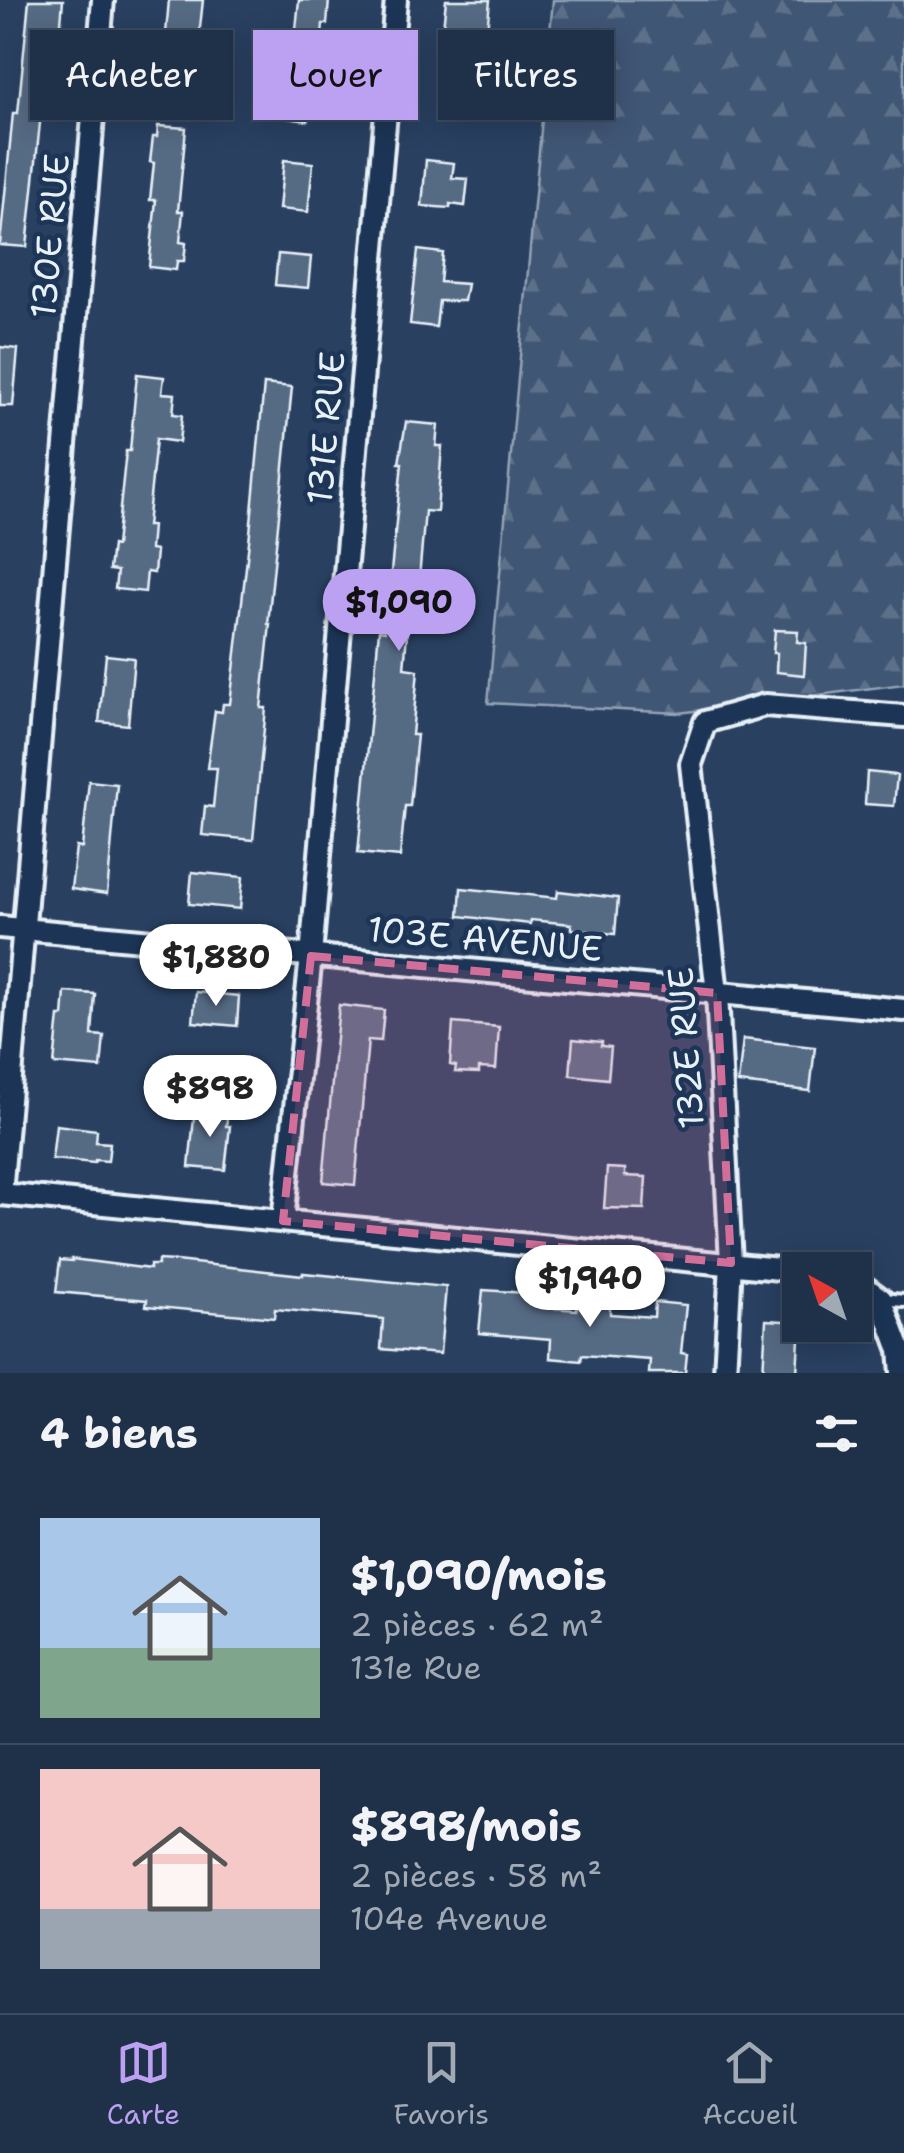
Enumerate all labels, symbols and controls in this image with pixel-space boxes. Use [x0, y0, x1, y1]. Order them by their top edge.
chip: Acheter [30, 30, 233, 120]
chip: Louer [253, 30, 418, 120]
chip: Filtres [438, 30, 614, 120]
street label: 130E RUE [19, 152, 80, 320]
street label: 131E RUE [295, 349, 356, 506]
pin: $1,090 [318, 569, 480, 654]
text: $1,090 [345, 580, 453, 623]
street label: 103E AVENUE [366, 905, 604, 972]
pin: $1,880 [135, 924, 297, 1009]
text: $1,880 [161, 935, 271, 978]
street label: 132E RUE [656, 965, 715, 1131]
pin: $898 [151, 1055, 269, 1140]
text: $898 [166, 1066, 254, 1109]
pin: $1,940 [509, 1245, 671, 1330]
north arrow [782, 1252, 872, 1342]
map controls [782, 1252, 872, 1342]
text: $1,940 [537, 1256, 643, 1299]
text: 4 biens [40, 1405, 198, 1461]
icon: filters [809, 1406, 864, 1461]
text: $1,090/mois [350, 1547, 607, 1603]
icon: home [120, 1558, 240, 1678]
text: 2 pièces · 62 m² [350, 1603, 603, 1646]
text: 131e Rue [350, 1646, 482, 1689]
text: $898/mois [350, 1798, 582, 1854]
icon: home [120, 1809, 240, 1929]
text: 2 pièces · 58 m² [350, 1854, 602, 1897]
text: 104e Avenue [350, 1897, 548, 1940]
tab: Carte [107, 2035, 180, 2133]
tab: Favoris [394, 2035, 489, 2133]
tab: Accueil [702, 2035, 797, 2133]

